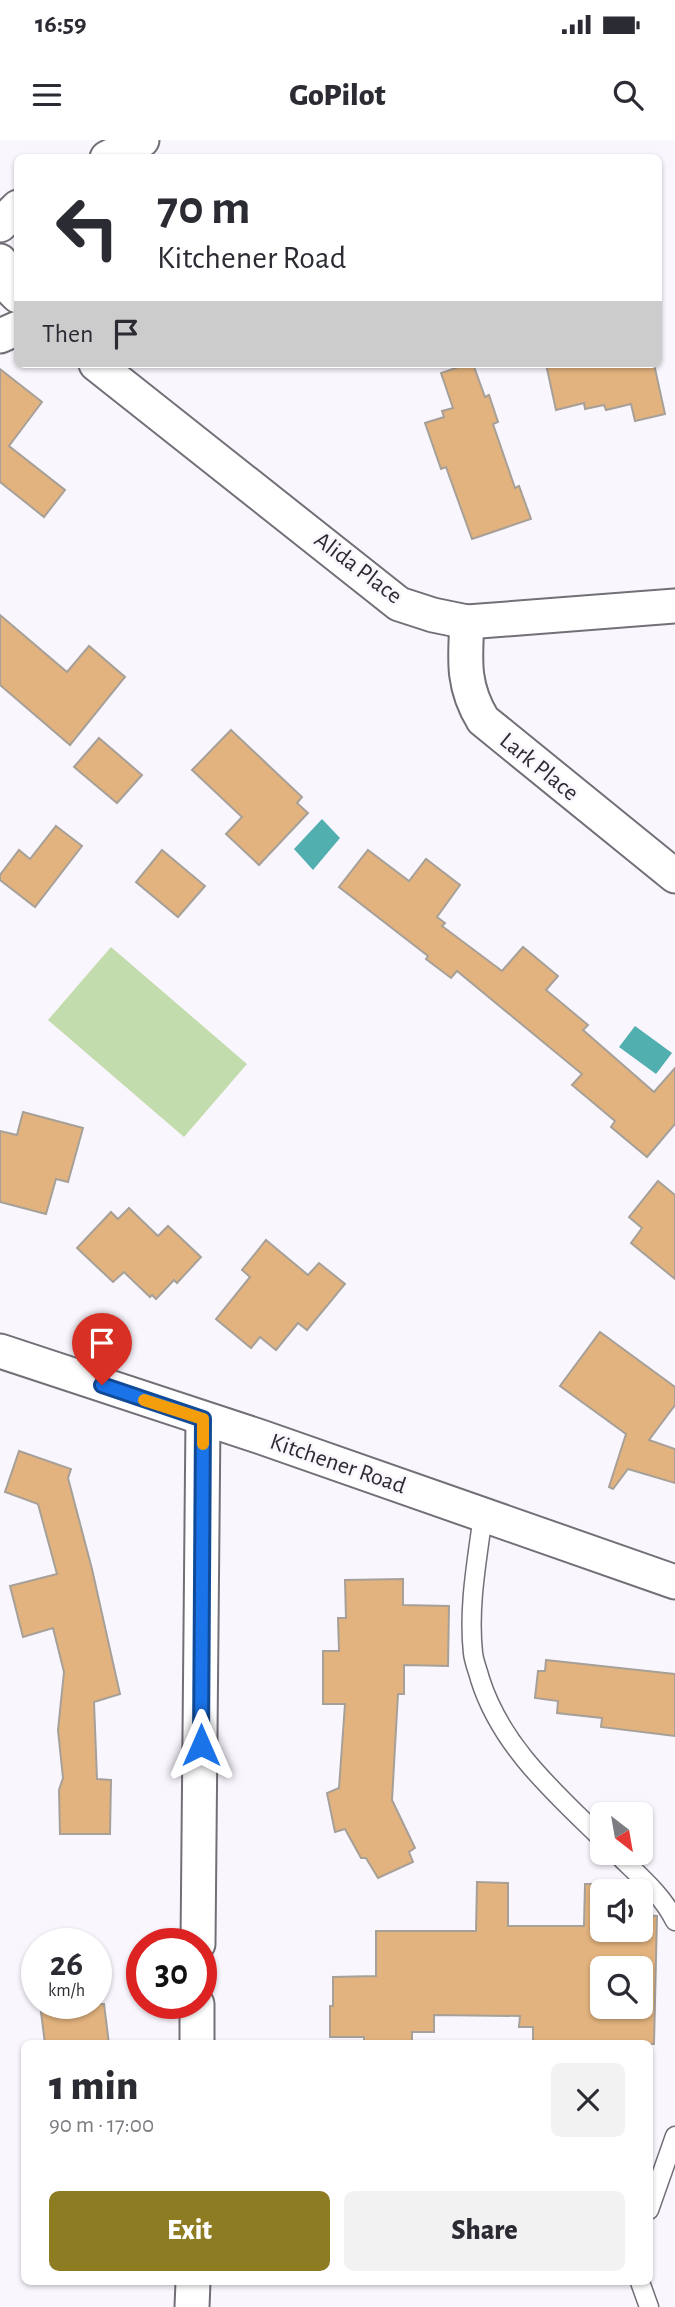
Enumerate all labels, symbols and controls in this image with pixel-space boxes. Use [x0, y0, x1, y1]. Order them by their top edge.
text: 16:59 [35, 11, 87, 37]
icon: menu [28, 76, 66, 114]
icon: search [609, 76, 647, 114]
text: GoPilot [289, 79, 386, 111]
icon: left [42, 182, 133, 273]
text: 70 m [157, 184, 251, 233]
text: Kitchener Road [157, 242, 346, 274]
icon: arrive [107, 315, 145, 353]
text: Then [42, 321, 93, 347]
street label: Alida Place [310, 527, 406, 609]
street label: Lark Place [495, 728, 583, 806]
pin [72, 1313, 132, 1385]
icon: arrive [83, 1324, 121, 1362]
street label: Kitchener Road [267, 1430, 409, 1498]
position arrow [164, 1708, 238, 1782]
north arrow [590, 1802, 653, 1866]
map controls [590, 1802, 653, 2019]
button: sound [590, 1879, 653, 1942]
speed limit sign: 30 [126, 1928, 217, 2019]
text: 26 [50, 1947, 83, 1982]
button: search [590, 1956, 653, 2019]
text: km/h [48, 1982, 85, 2000]
button: close [551, 2063, 625, 2137]
text: 1 min [49, 2065, 138, 2107]
text: 90 m · 17:00 [49, 2114, 154, 2137]
button: Exit [49, 2191, 330, 2271]
button: Share [344, 2191, 625, 2271]

